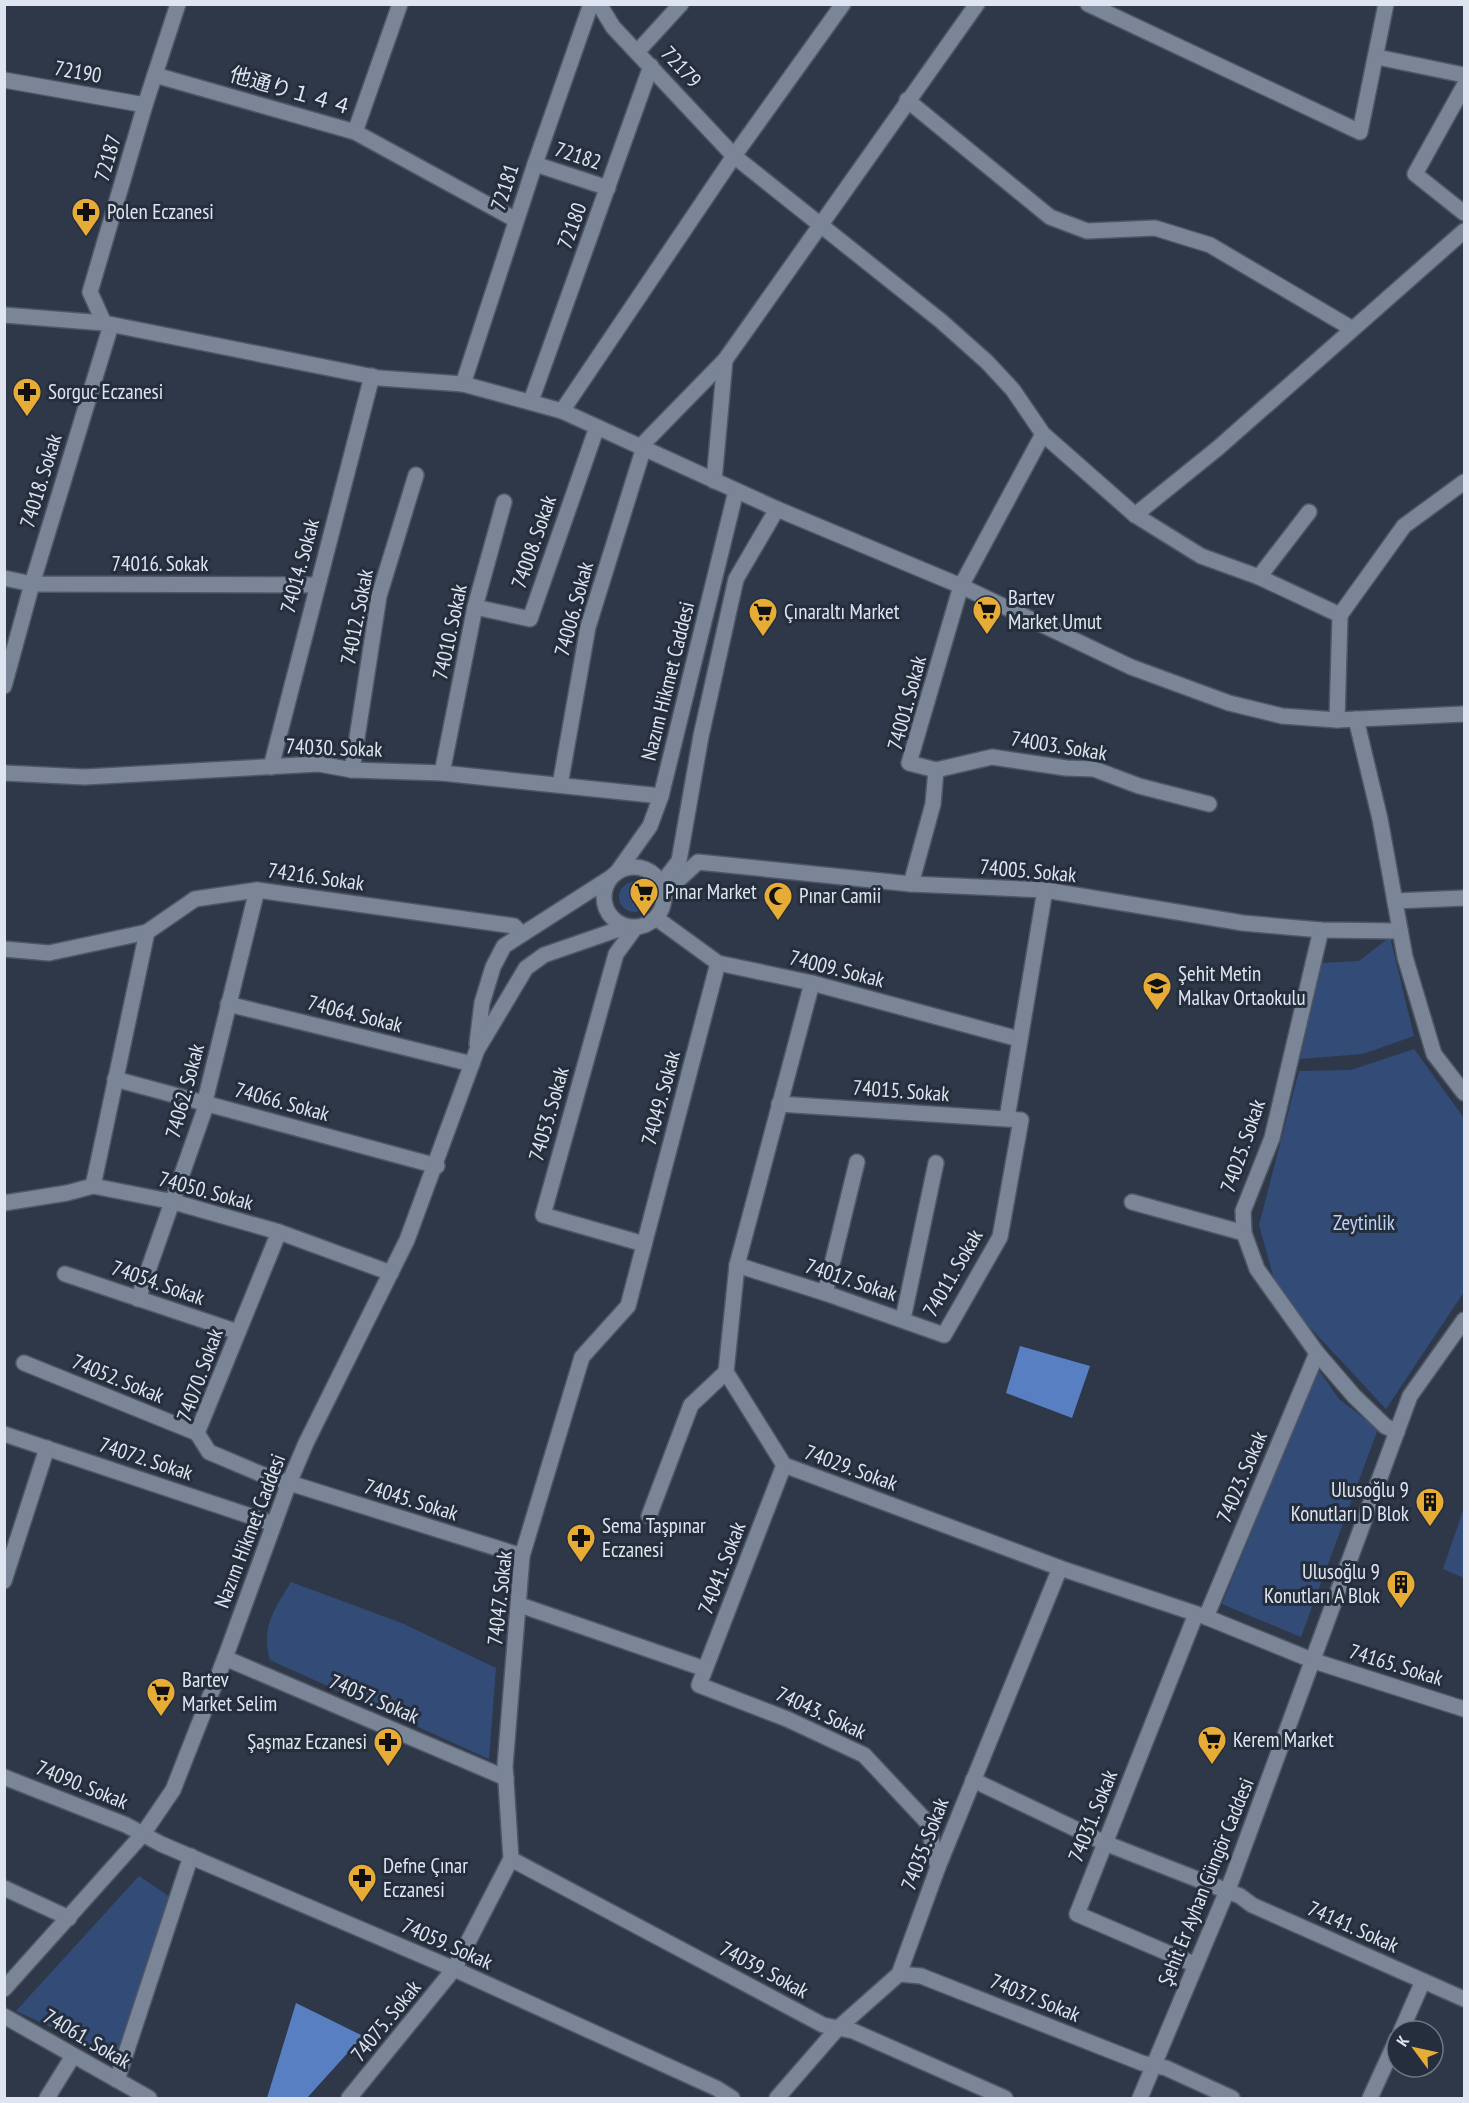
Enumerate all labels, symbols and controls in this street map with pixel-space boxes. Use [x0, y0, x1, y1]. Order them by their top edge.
street label: 72179 [655, 40, 707, 93]
street label: 72190 [52, 54, 104, 89]
street label: 他通り１４４ [227, 60, 355, 121]
street label: 72187 [88, 131, 127, 184]
street label: 72182 [552, 135, 605, 176]
street label: 72181 [484, 160, 525, 213]
pharmacy icon: Polen Eczanesi [70, 196, 102, 238]
place label: Polen Eczanesi [107, 198, 214, 225]
street label: 72180 [551, 199, 592, 253]
pharmacy icon: Sorguc Eczanesi [11, 376, 43, 418]
place label: Sorguc Eczanesi [48, 378, 163, 405]
street label: 74018. Sokak [13, 431, 68, 531]
street label: 74008. Sokak [505, 492, 562, 592]
street label: 74014. Sokak [274, 516, 325, 616]
street label: 74016. Sokak [112, 550, 208, 577]
street label: 74006. Sokak [548, 559, 599, 659]
street label: 74012. Sokak [334, 567, 379, 667]
street label: 74010. Sokak [426, 582, 473, 682]
place label: Bartev Market Umut [1008, 584, 1102, 635]
supermarket icon: Bartev Market Umut [971, 594, 1003, 636]
supermarket icon: Çınaraltı Market [747, 596, 779, 638]
place label: Çınaraltı Market [784, 598, 900, 625]
street label: Nazım Hikmet Caddesi [635, 599, 700, 763]
street label: 74001. Sokak [881, 653, 932, 753]
street label: 74003. Sokak [1009, 725, 1109, 766]
street label: 74030. Sokak [285, 732, 383, 763]
street label: 74005. Sokak [979, 853, 1077, 888]
street label: 74216. Sokak [266, 856, 366, 897]
supermarket icon: Pınar Market [628, 876, 660, 918]
place label: Pınar Market [665, 878, 757, 905]
mosque icon: Pınar Camii [762, 880, 794, 922]
place label: Pınar Camii [799, 882, 881, 909]
street label: 74009. Sokak [787, 944, 887, 993]
place label: Şehit Metin Malkav Ortaokulu [1178, 960, 1306, 1011]
school or university icon: Şehit Metin Malkav Ortaokulu [1141, 970, 1173, 1012]
street label: 74064. Sokak [305, 989, 405, 1038]
street label: 74062. Sokak [159, 1041, 210, 1141]
street label: 74049. Sokak [635, 1048, 686, 1148]
street label: 74053. Sokak [522, 1064, 575, 1164]
street label: 74015. Sokak [852, 1074, 950, 1107]
street label: 74066. Sokak [232, 1076, 332, 1127]
street label: 74025. Sokak [1214, 1096, 1271, 1196]
street label: 74050. Sokak [156, 1165, 256, 1216]
park label: Zeytinlik [1333, 1209, 1395, 1236]
street label: 74011. Sokak [917, 1224, 988, 1321]
street label: 74017. Sokak [802, 1252, 900, 1307]
street label: 74054. Sokak [108, 1254, 208, 1311]
street label: 74070. Sokak [170, 1325, 229, 1425]
street label: 74052. Sokak [68, 1348, 168, 1409]
street label: 74023. Sokak [1210, 1427, 1273, 1527]
street label: 74072. Sokak [96, 1431, 196, 1486]
street label: 74029. Sokak [801, 1438, 901, 1497]
street label: Nazım Hikmet Caddesi [208, 1450, 291, 1612]
street label: 74045. Sokak [361, 1472, 461, 1527]
place label: Ulusoğlu 9 Konutları D Blok [1291, 1476, 1409, 1527]
building icon: Ulusoğlu 9 Konutları D Blok [1414, 1486, 1446, 1528]
place label: Sema Taşpınar Eczanesi [602, 1512, 706, 1563]
street label: 74041. Sokak [692, 1518, 751, 1618]
pharmacy icon: Sema Taşpınar Eczanesi [565, 1522, 597, 1564]
street label: 74047. Sokak [481, 1549, 518, 1647]
place label: Ulusoğlu 9 Konutları A Blok [1264, 1558, 1380, 1609]
building icon: Ulusoğlu 9 Konutları A Blok [1385, 1568, 1417, 1610]
street label: 74165. Sokak [1346, 1637, 1446, 1692]
place label: Bartev Market Selim [182, 1666, 277, 1717]
street label: 74057. Sokak [325, 1668, 423, 1730]
supermarket icon: Bartev Market Selim [145, 1676, 177, 1718]
street label: 74043. Sokak [772, 1680, 871, 1745]
supermarket icon: Kerem Market [1196, 1724, 1228, 1766]
pharmacy icon: Şaşmaz Eczanesi [372, 1726, 404, 1768]
place label: Kerem Market [1233, 1726, 1334, 1753]
place label: Şaşmaz Eczanesi [247, 1728, 367, 1755]
street label: 74090. Sokak [32, 1754, 132, 1815]
street label: 74031. Sokak [1062, 1766, 1123, 1866]
street label: Şehit Er Ayhan Güngör Caddesi [1151, 1774, 1260, 1990]
street label: 74035. Sokak [895, 1794, 954, 1894]
place label: Defne Çınar Eczanesi [383, 1852, 468, 1903]
pharmacy icon: Defne Çınar Eczanesi [346, 1862, 378, 1904]
street label: 74141. Sokak [1303, 1895, 1403, 1959]
street label: 74059. Sokak [397, 1912, 497, 1976]
street label: 74039. Sokak [715, 1935, 813, 2004]
street label: 74037. Sokak [986, 1967, 1084, 2028]
street label: 74075. Sokak [345, 1975, 427, 2067]
street label: 74061. Sokak [39, 2003, 136, 2074]
north arrow [1385, 2019, 1445, 2079]
text: K [1392, 2031, 1413, 2050]

